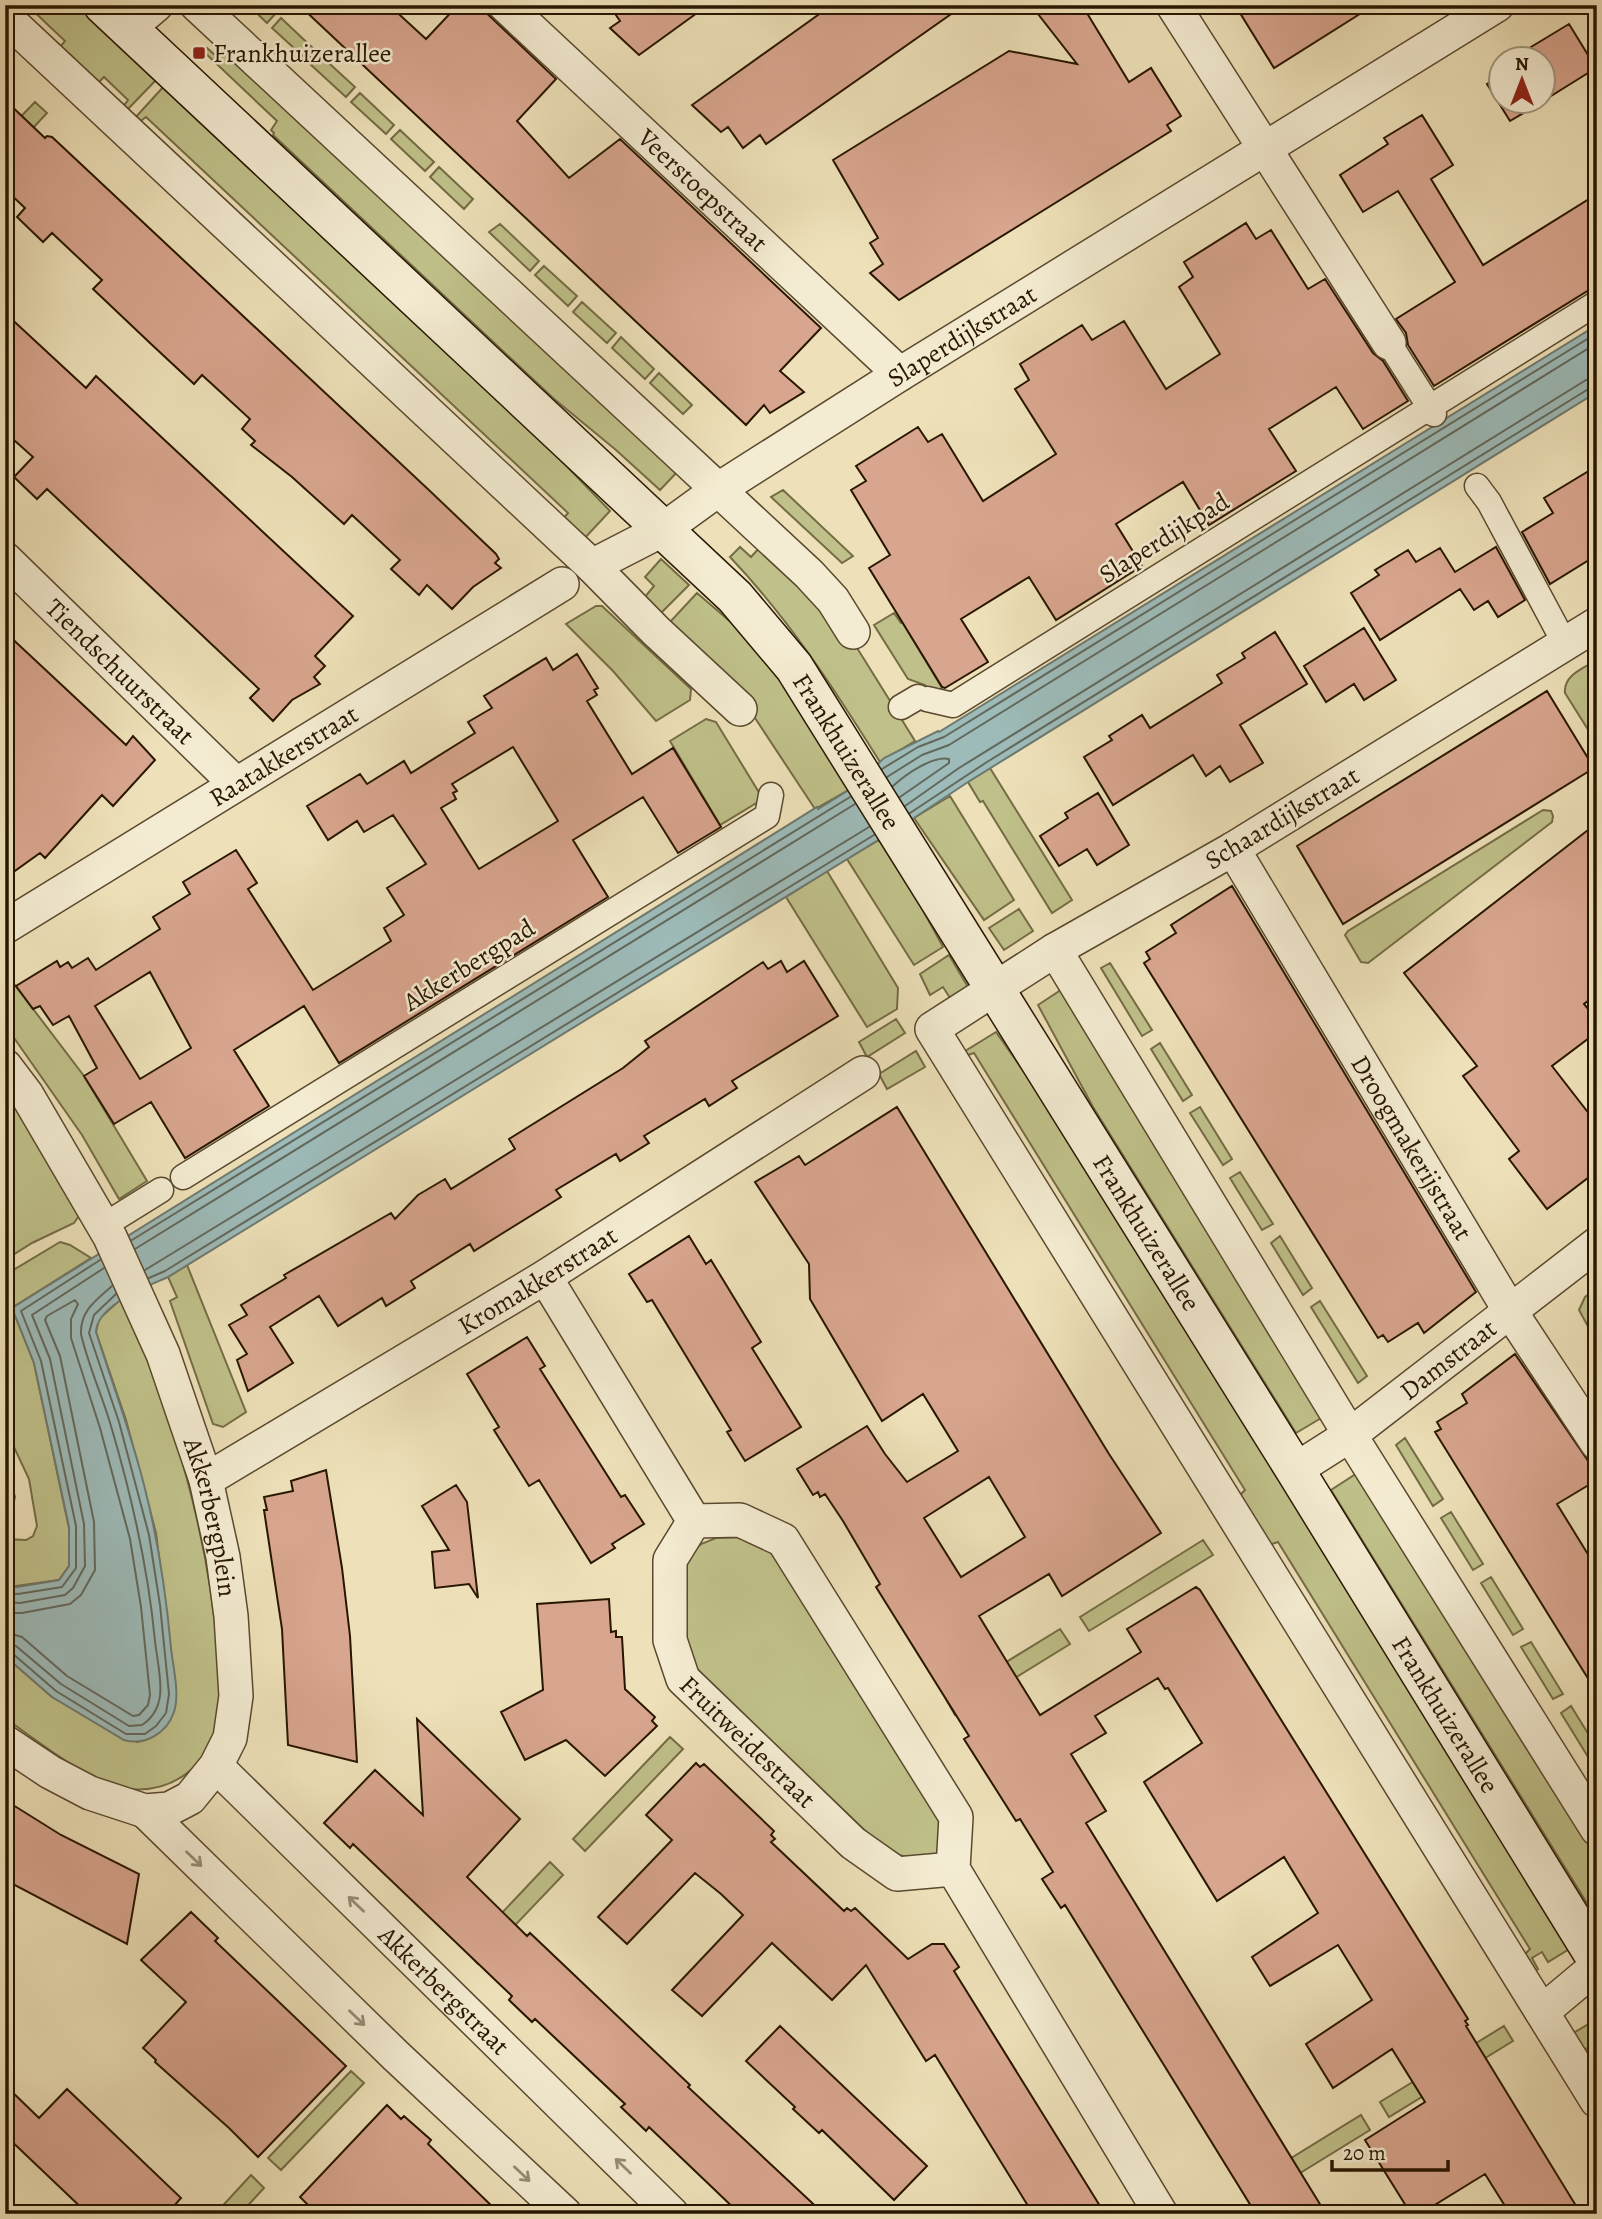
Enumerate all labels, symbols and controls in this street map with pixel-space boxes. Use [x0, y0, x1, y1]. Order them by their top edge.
place label: Frankhuizerallee [213, 36, 391, 71]
marker: Frankhuizerallee [191, 45, 207, 61]
north arrow [1486, 46, 1556, 116]
text: N [1515, 51, 1529, 77]
street label: Veerstoepstraat [630, 120, 776, 260]
street label: Slaperdijkstraat [880, 276, 1043, 395]
street label: Slaperdijkpad [1092, 484, 1236, 592]
street label: Tiendschuurstraat [38, 591, 203, 752]
street label: Frankhuizerallee [785, 666, 909, 836]
street label: Raatakkerstraat [202, 696, 365, 815]
street label: Schaardijkstraat [1198, 758, 1366, 878]
street label: Akkerbergpad [396, 911, 542, 1020]
street label: Droogmakerijstraat [1343, 1048, 1481, 1247]
street label: Frankhuizerallee [1085, 1147, 1209, 1317]
street label: Kromakkerstraat [451, 1217, 624, 1343]
street label: Damstraat [1392, 1310, 1504, 1408]
street label: Akkerbergplein [175, 1432, 246, 1599]
street label: Frankhuizerallee [1384, 1629, 1507, 1800]
street label: Fruitweidestraat [672, 1668, 824, 1816]
one-way arrow [186, 1850, 203, 1867]
one-way arrow [348, 1895, 365, 1912]
street label: Akkerbergstraat [370, 1917, 518, 2063]
one-way arrow [348, 2009, 365, 2026]
scale bar [1332, 2128, 1448, 2172]
text: 20 m [1343, 2139, 1386, 2167]
one-way arrow [615, 2158, 632, 2175]
one-way arrow [513, 2166, 531, 2182]

